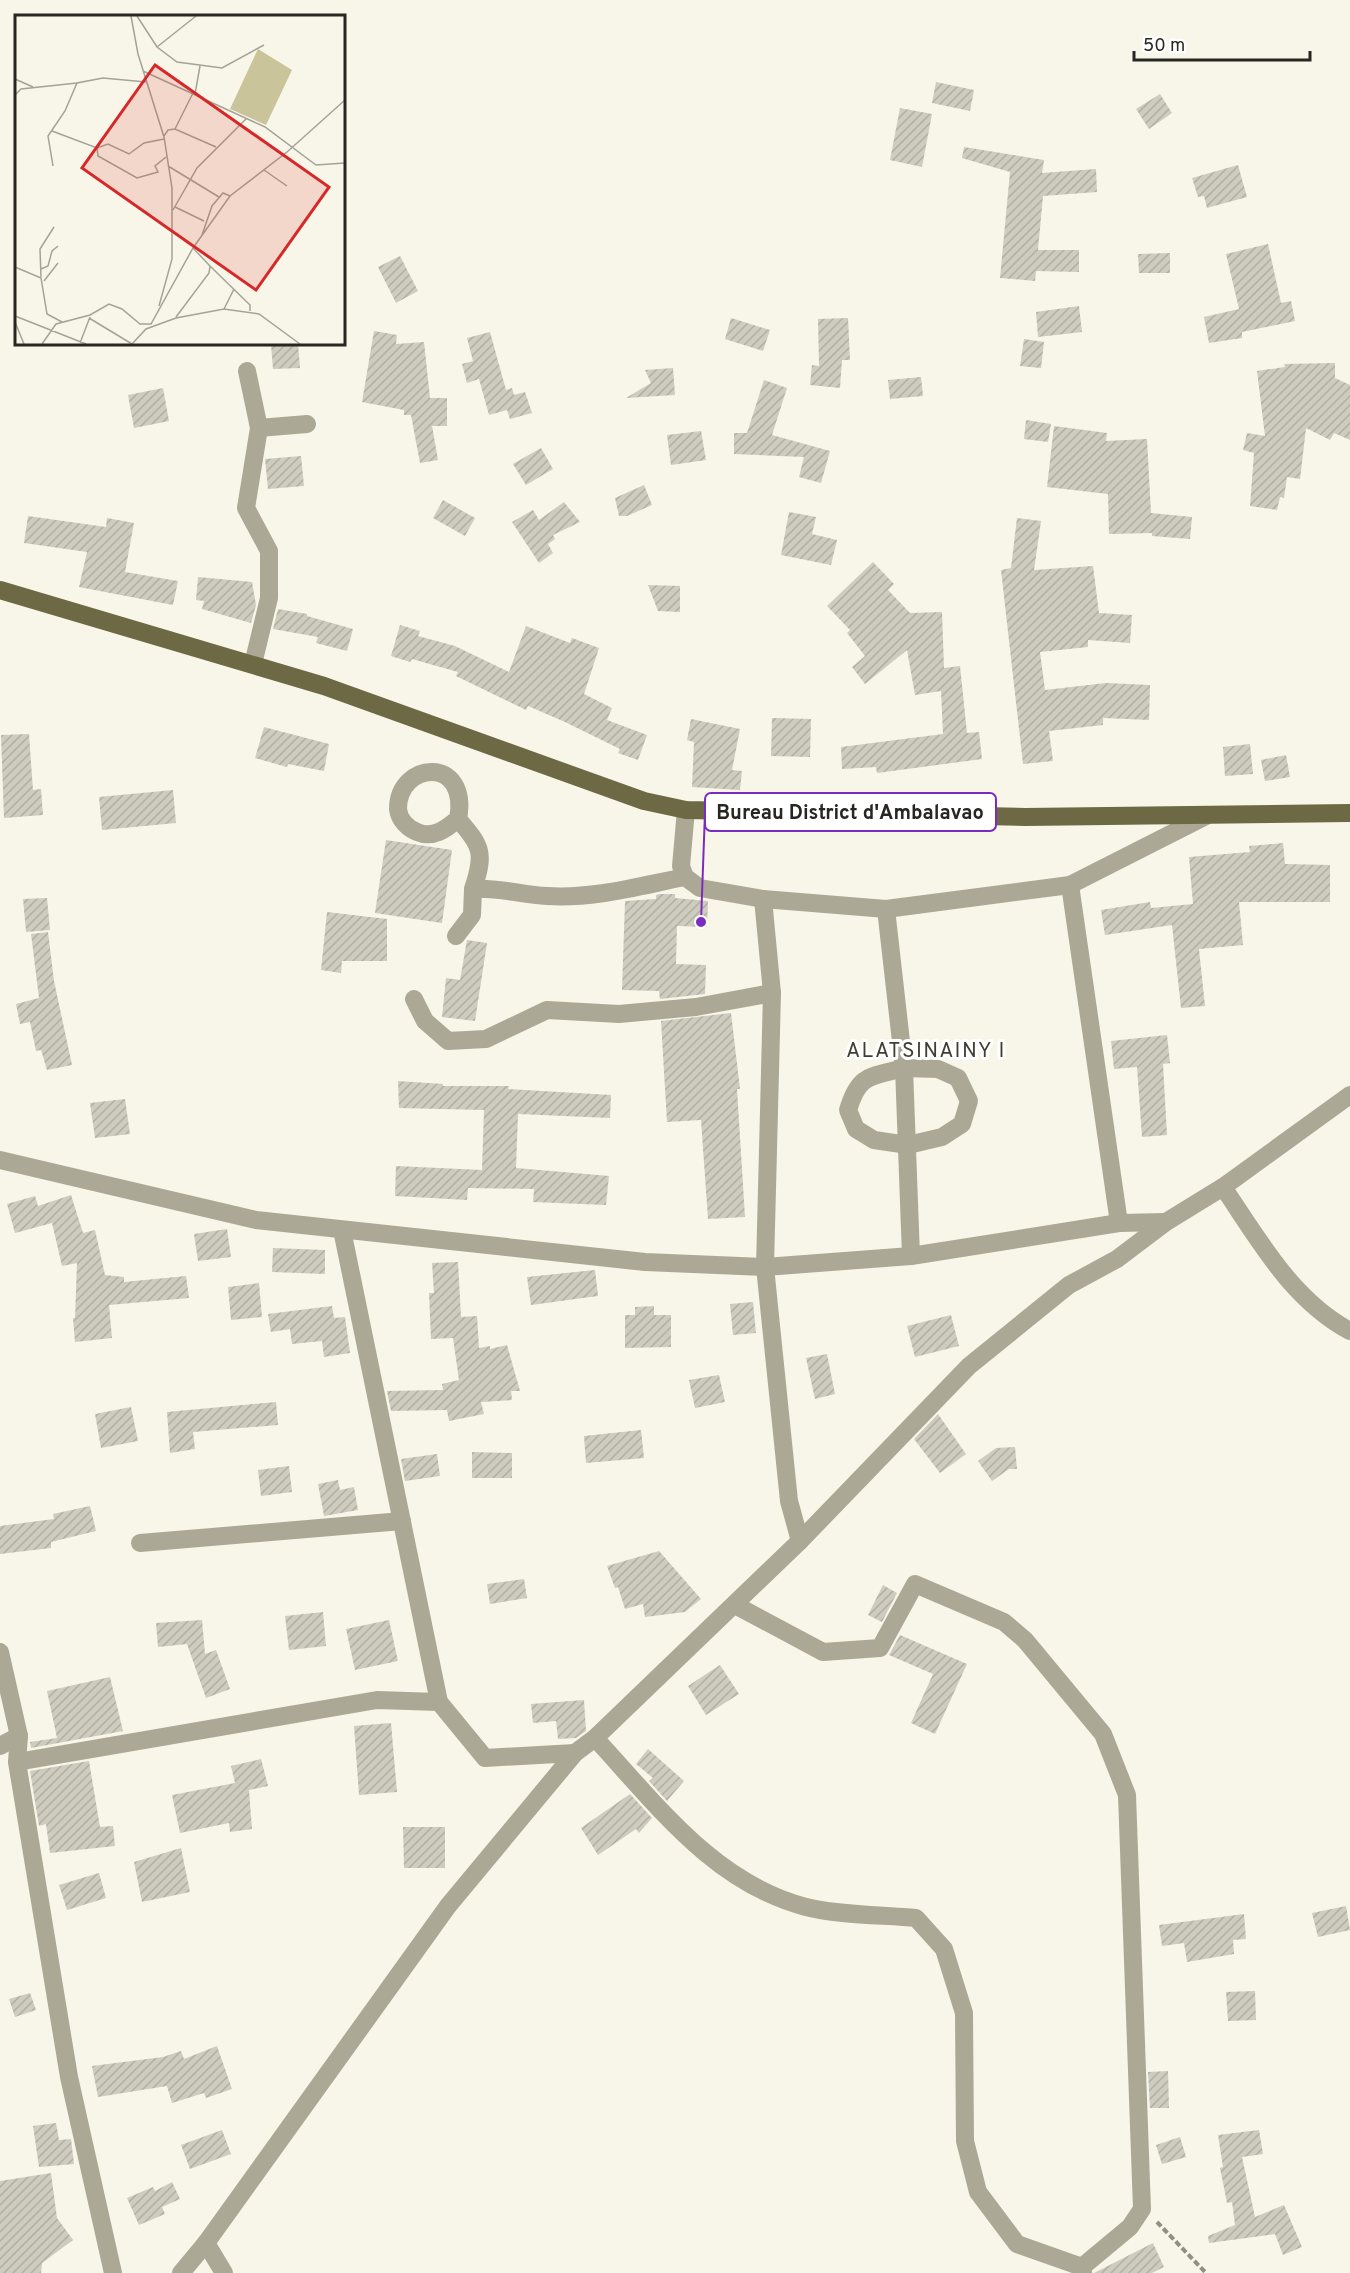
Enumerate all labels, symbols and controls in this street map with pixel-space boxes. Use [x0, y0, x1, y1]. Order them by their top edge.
inset map [15, 15, 345, 345]
scale bar [1134, 24, 1310, 62]
text: 50 m [1143, 35, 1185, 58]
callout: Bureau District d'Ambalavao [705, 793, 996, 831]
text: Bureau District d'Ambalavao [716, 801, 984, 827]
district label: ALATSINAINY I [846, 1038, 1006, 1065]

